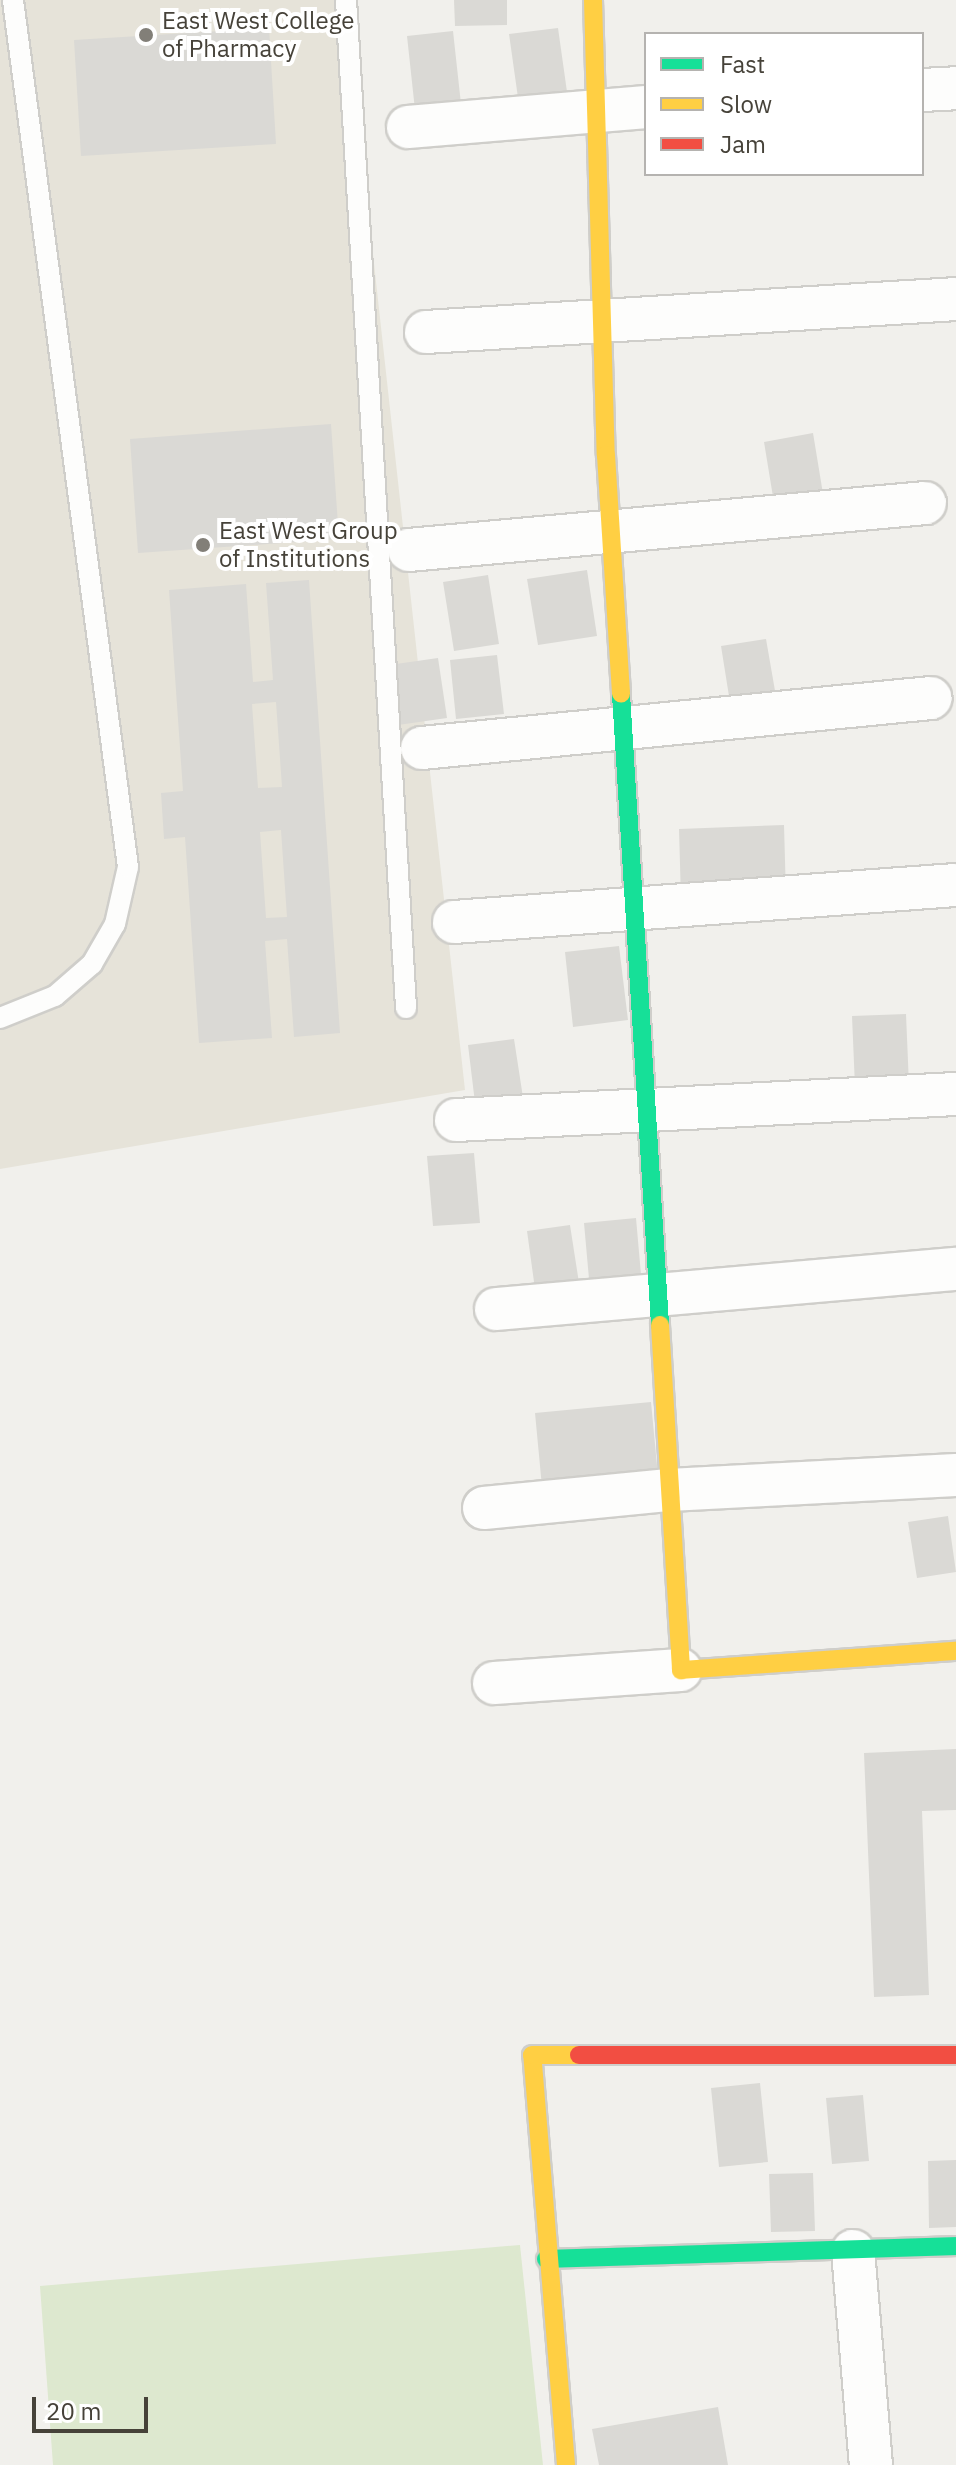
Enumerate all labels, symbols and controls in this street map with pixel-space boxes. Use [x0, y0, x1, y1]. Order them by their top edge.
place label: East West College of Pharmacy [162, 7, 354, 63]
marker: East West College of Pharmacy [137, 26, 155, 44]
legend [644, 32, 924, 176]
text: Fast [720, 48, 765, 80]
text: Slow [720, 88, 772, 120]
text: Jam [720, 128, 766, 160]
place label: East West Group of Institutions [219, 517, 398, 573]
marker: East West Group of Institutions [194, 536, 212, 554]
scale bar [36, 2381, 152, 2431]
text: 20 m [46, 2395, 101, 2427]

